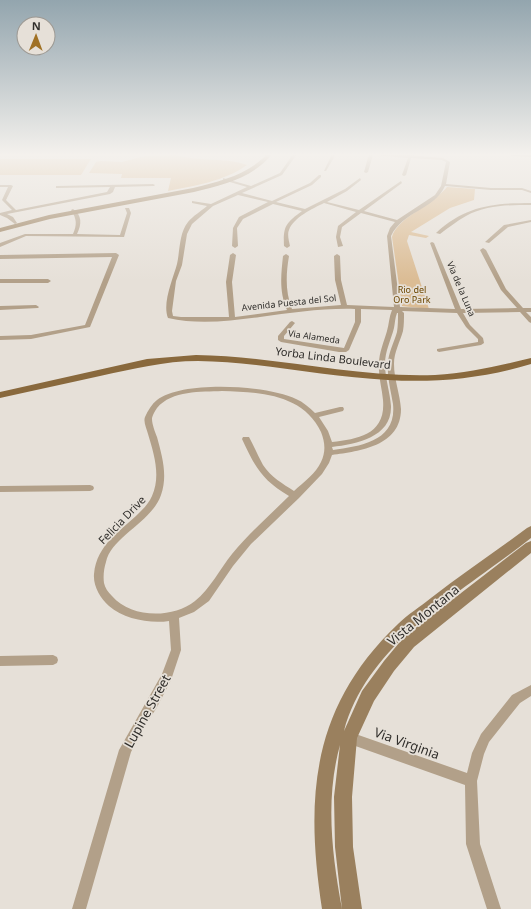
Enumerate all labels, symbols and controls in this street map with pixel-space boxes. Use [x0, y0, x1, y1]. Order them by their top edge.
north arrow [16, 16, 56, 56]
text: N [32, 18, 41, 33]
street label: Via de la Luna [444, 259, 479, 318]
park label: Rio del Oro Park [393, 283, 431, 306]
street label: Avenida Puesta del Sol [241, 291, 337, 314]
street label: Via Alameda [287, 326, 341, 347]
street label: Yorba Linda Boulevard [275, 343, 392, 372]
street label: Felicia Drive [95, 492, 149, 547]
street label: Vista Montana [383, 580, 463, 650]
street label: Lupine Street [119, 671, 175, 751]
street label: Via Virginia [372, 723, 442, 763]

